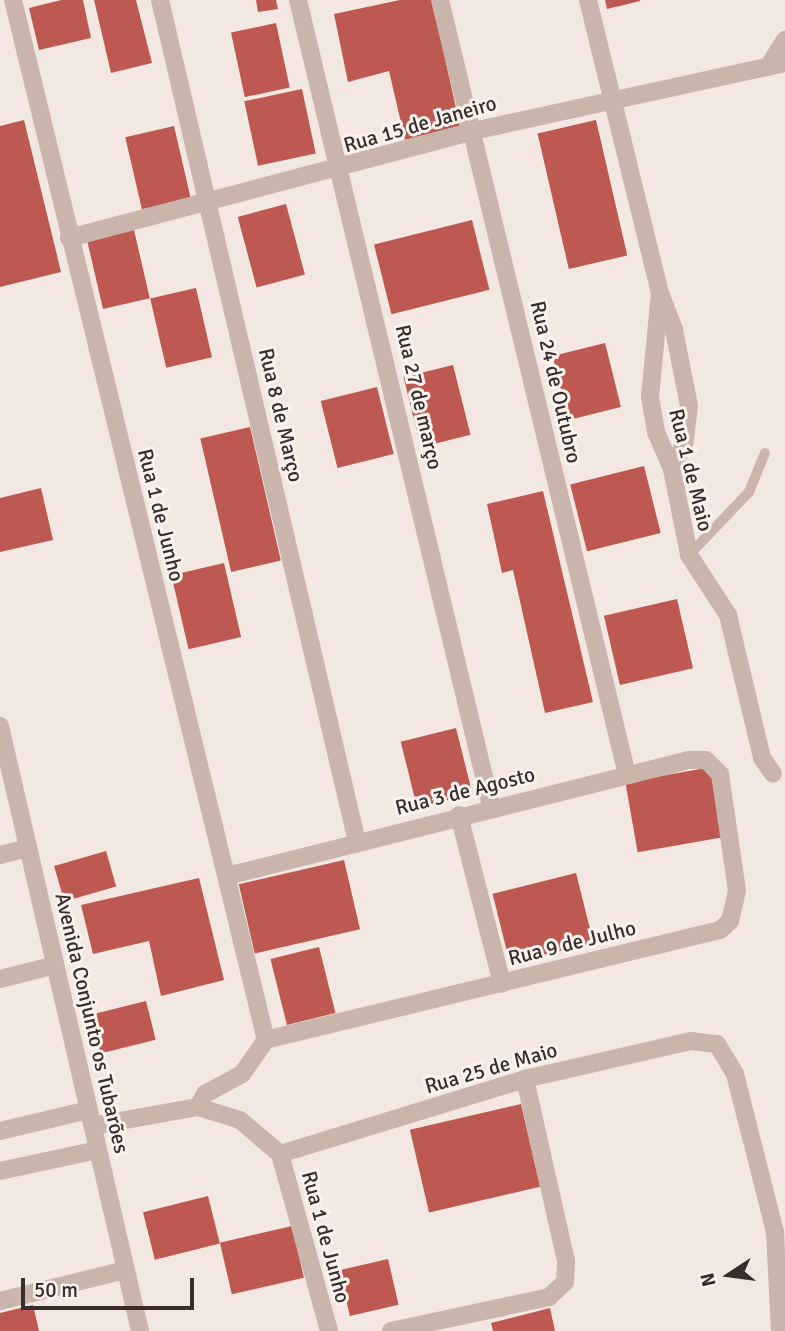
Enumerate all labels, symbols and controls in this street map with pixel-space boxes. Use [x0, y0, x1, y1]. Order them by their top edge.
street label: Rua 15 de Janeiro [341, 90, 499, 158]
street label: Rua 24 de Outubro [525, 298, 587, 466]
street label: Rua 27 de março [390, 322, 448, 472]
street label: Rua 8 de Março [253, 346, 309, 484]
street label: Rua 1 de Maio [664, 406, 718, 534]
street label: Rua 1 de Junho [132, 446, 190, 584]
street label: Rua 3 de Agosto [393, 761, 537, 821]
street label: Avenida Conjunto os Tubarões [50, 890, 134, 1156]
street label: Rua 9 de Julho [506, 915, 638, 971]
street label: Rua 25 de Maio [422, 1037, 560, 1099]
street label: Rua 1 de Junho [296, 1168, 356, 1306]
north arrow [694, 1240, 764, 1310]
scale bar [24, 1264, 198, 1308]
text: N [695, 1271, 722, 1289]
text: 50 m [34, 1277, 78, 1303]

